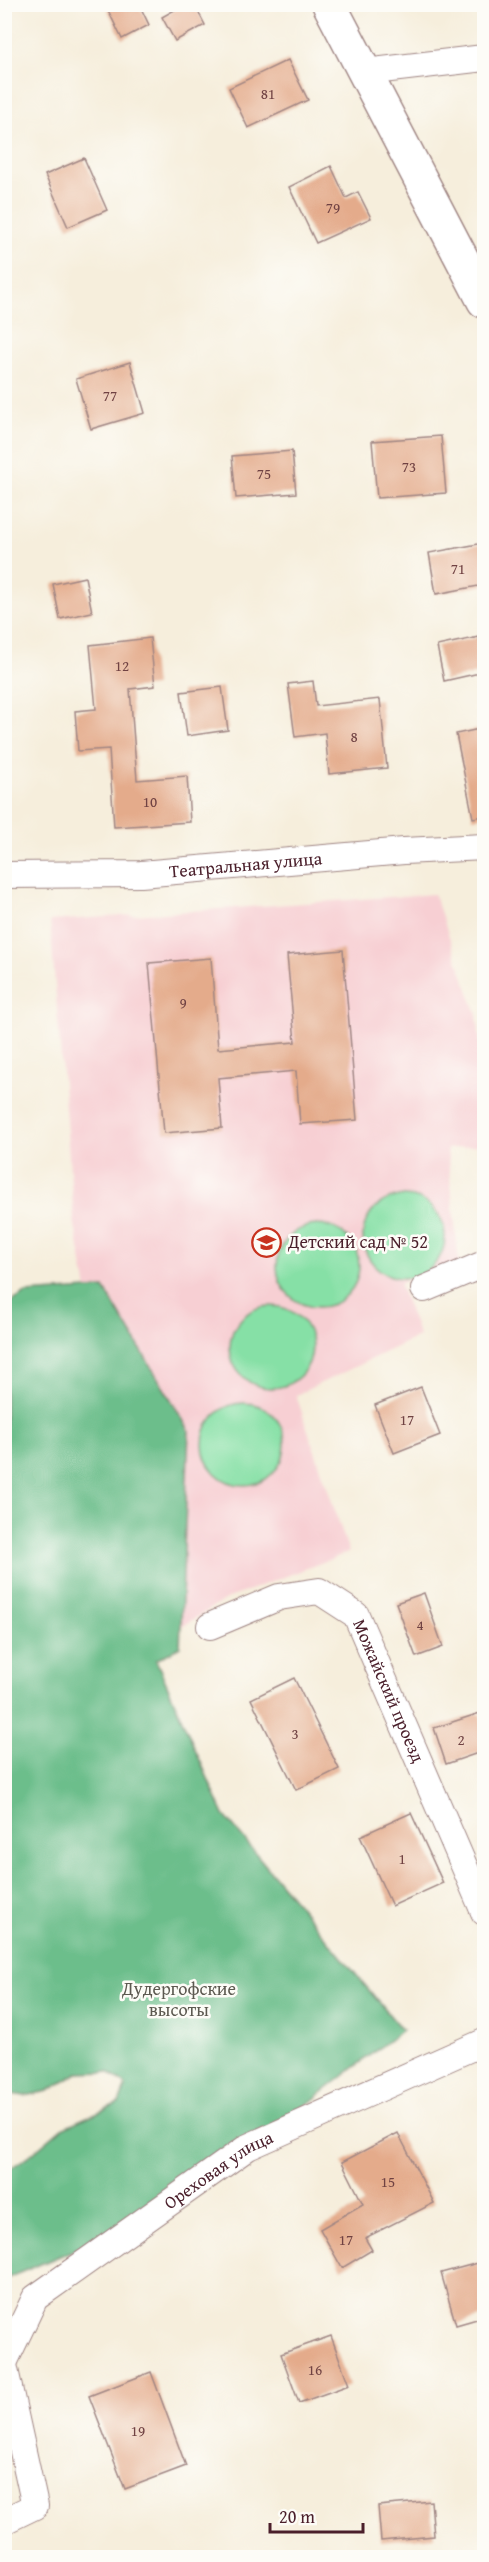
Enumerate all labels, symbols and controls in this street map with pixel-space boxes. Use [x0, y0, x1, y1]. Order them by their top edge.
house number: 81 [261, 83, 275, 104]
house number: 79 [326, 197, 340, 218]
house number: 77 [103, 385, 117, 406]
house number: 73 [402, 456, 416, 477]
house number: 75 [257, 463, 271, 484]
house number: 71 [451, 558, 465, 579]
house number: 12 [115, 655, 129, 676]
house number: 8 [350, 726, 358, 747]
house number: 10 [143, 791, 157, 812]
street label: Театральная улица [168, 844, 323, 884]
house number: 9 [179, 992, 187, 1013]
school or university icon: Детский сад № 52 [251, 1226, 283, 1258]
place label: Детский сад № 52 [287, 1228, 428, 1255]
house number: 17 [400, 1409, 414, 1430]
house number: 4 [416, 1614, 424, 1635]
street label: Можайский проезд [346, 1615, 432, 1767]
house number: 3 [291, 1723, 299, 1744]
house number: 2 [457, 1729, 465, 1750]
house number: 1 [398, 1848, 406, 1869]
park label: Дудергофские высоты [121, 1975, 236, 2023]
street label: Ореховая улица [158, 2123, 278, 2216]
house number: 15 [381, 2171, 395, 2192]
house number: 17 [339, 2229, 353, 2250]
house number: 16 [308, 2359, 322, 2380]
house number: 19 [131, 2420, 145, 2441]
scale bar [270, 2496, 363, 2534]
text: 20 m [279, 2503, 315, 2530]

